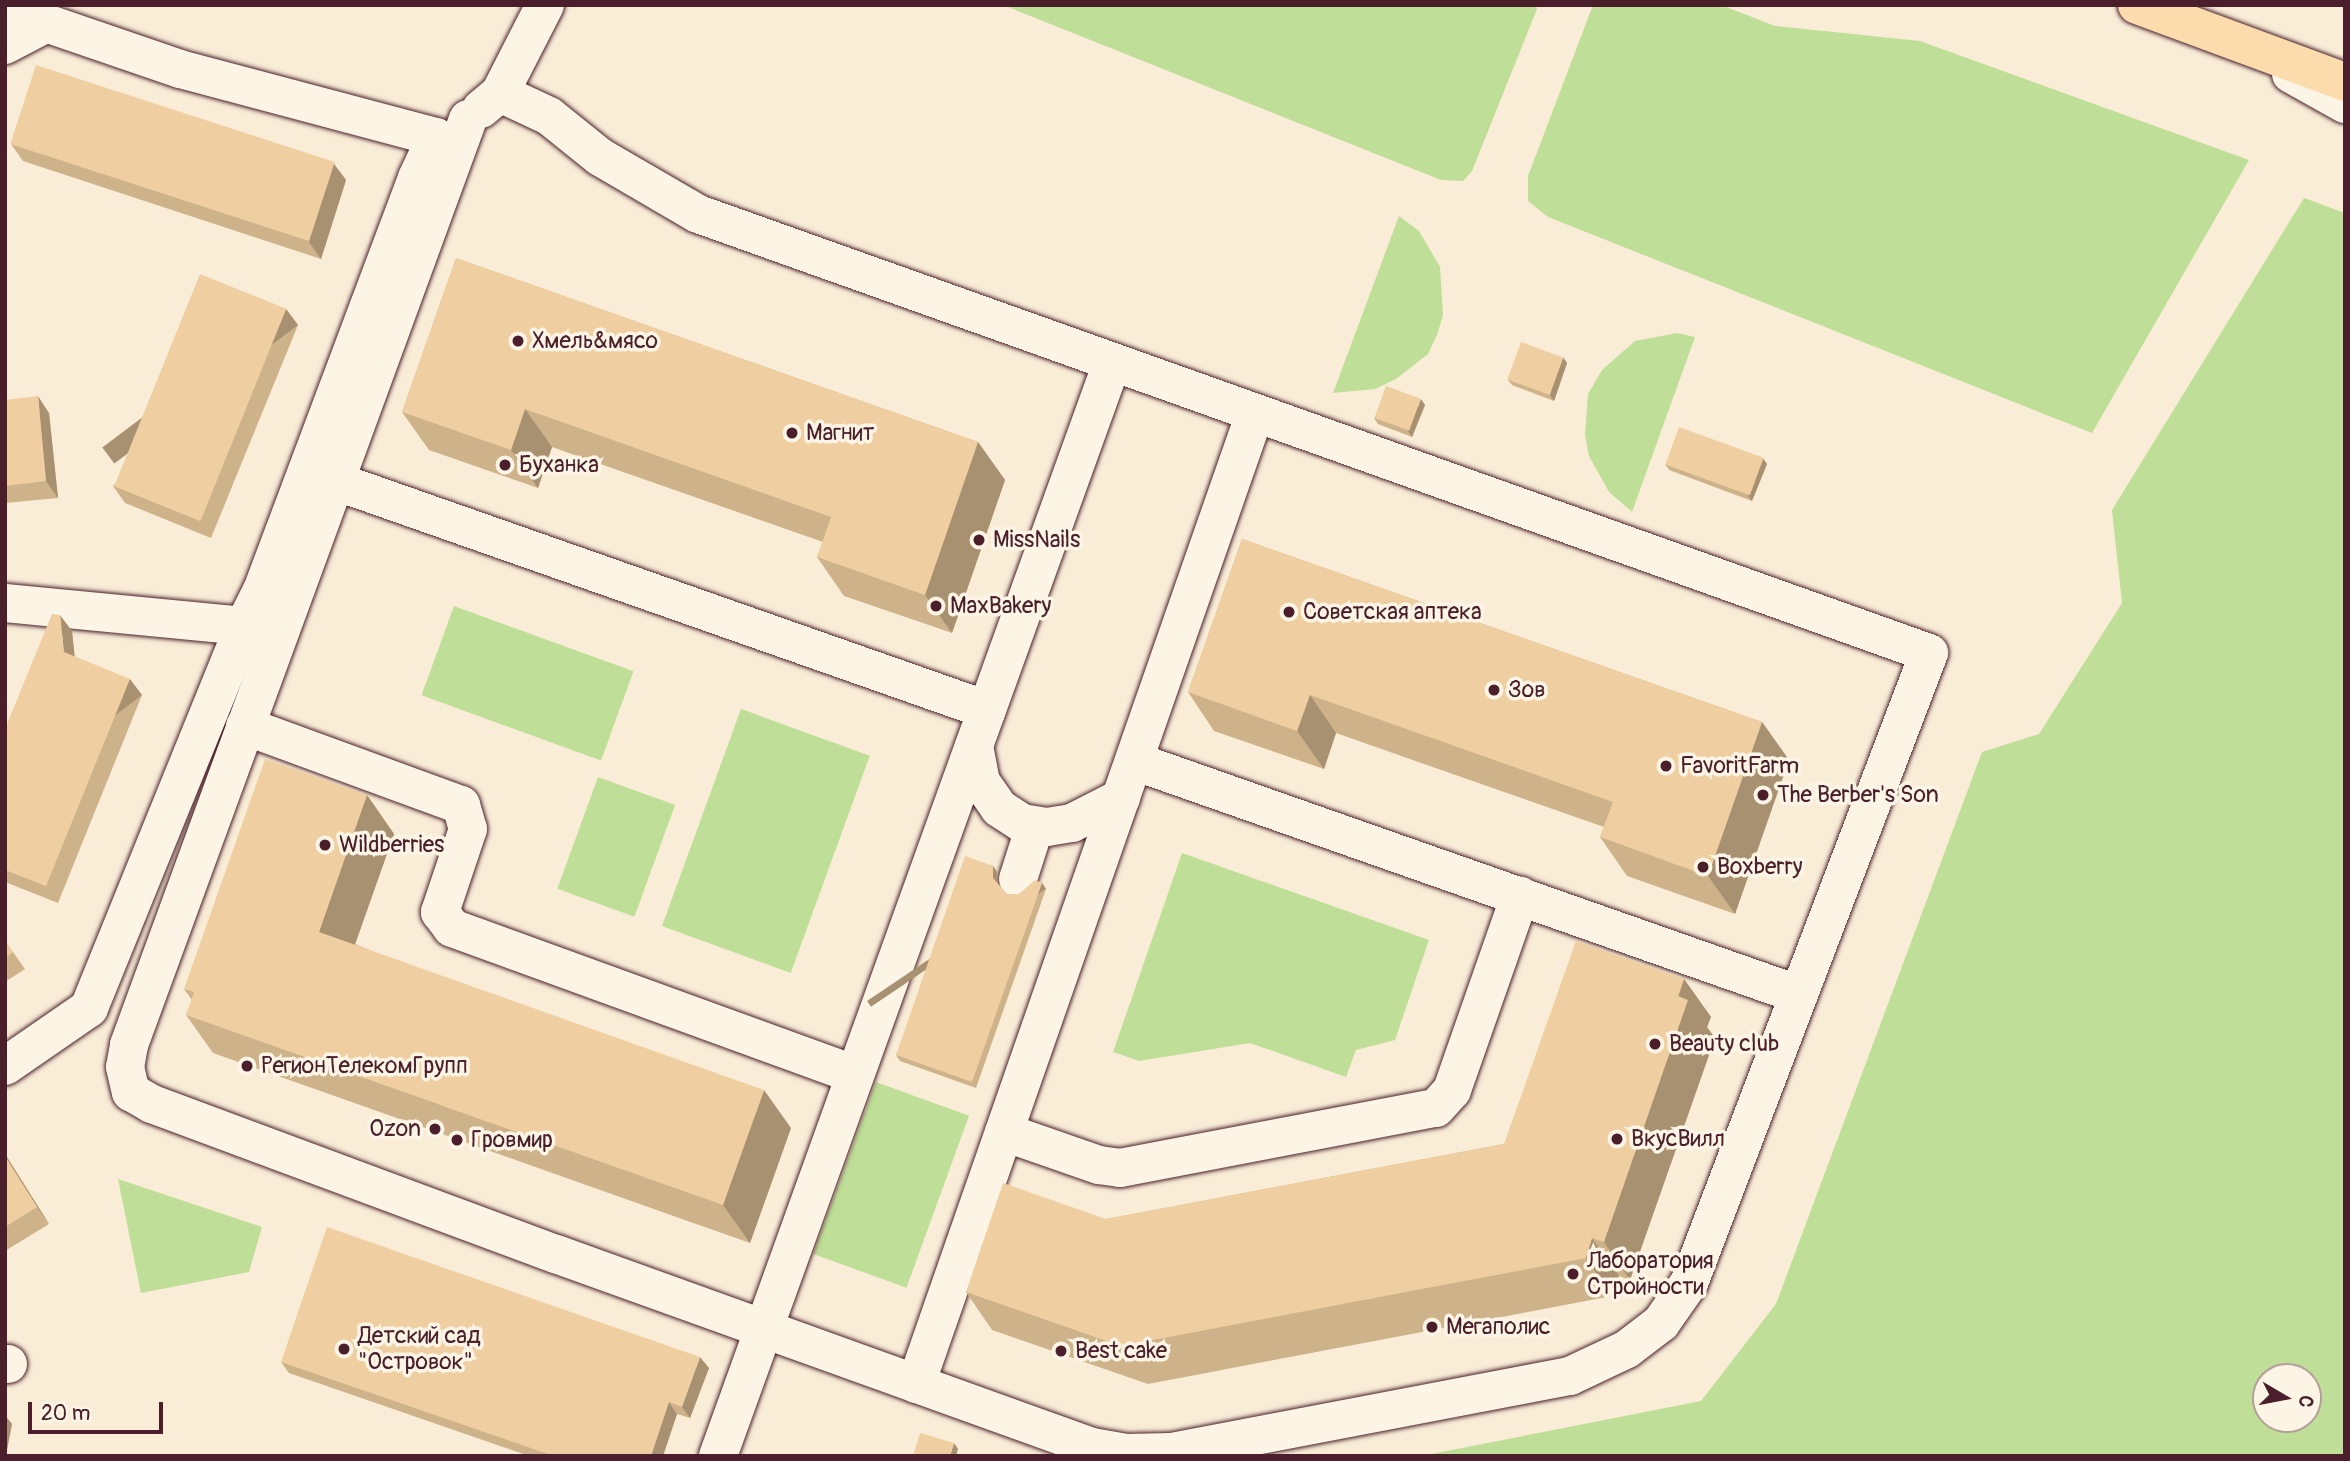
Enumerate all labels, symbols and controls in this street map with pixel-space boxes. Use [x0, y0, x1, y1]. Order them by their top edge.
place label: Хмель&мясо [532, 327, 658, 355]
marker: Хмель&мясо [510, 333, 526, 349]
place label: Магнит [806, 419, 874, 447]
marker: Магнит [784, 425, 800, 441]
place label: Буханка [519, 451, 599, 479]
marker: Буханка [497, 457, 513, 473]
place label: MissNails [993, 526, 1080, 554]
marker: MissNails [971, 532, 987, 548]
place label: MaxBakery [950, 592, 1051, 620]
marker: MaxBakery [928, 598, 944, 614]
place label: Советская аптека [1303, 598, 1482, 626]
marker: Советская аптека [1281, 604, 1297, 620]
place label: Зов [1508, 676, 1545, 704]
marker: Зов [1486, 682, 1502, 698]
place label: FavoritFarm [1680, 752, 1799, 780]
marker: FavoritFarm [1658, 758, 1674, 774]
place label: The Berber's Son [1777, 781, 1939, 809]
marker: The Berber's Son [1755, 787, 1771, 803]
place label: Wildberries [339, 831, 444, 859]
marker: Wildberries [317, 837, 333, 853]
place label: Boxberry [1717, 853, 1803, 881]
marker: Boxberry [1695, 859, 1711, 875]
place label: Beauty club [1669, 1030, 1779, 1058]
marker: Beauty club [1647, 1036, 1663, 1052]
place label: РегионТелекомГрупп [261, 1052, 468, 1080]
marker: РегионТелекомГрупп [239, 1058, 255, 1074]
place label: Ozon [369, 1115, 421, 1143]
marker: Ozon [427, 1121, 443, 1137]
place label: ВкусВилл [1631, 1125, 1725, 1153]
place label: Гровмир [471, 1126, 553, 1154]
marker: ВкусВилл [1609, 1131, 1625, 1147]
marker: Гровмир [449, 1132, 465, 1148]
place label: Лаборатория Стройности [1587, 1247, 1714, 1301]
marker: Лаборатория Стройности [1565, 1266, 1581, 1282]
place label: Мегаполис [1446, 1313, 1551, 1341]
marker: Мегаполис [1424, 1319, 1440, 1335]
place label: Детский сад "Островок" [358, 1322, 481, 1376]
place label: Best cake [1075, 1337, 1167, 1365]
marker: Детский сад "Островок" [336, 1341, 352, 1357]
marker: Best cake [1053, 1343, 1069, 1359]
north arrow [2252, 1363, 2322, 1433]
scale bar [32, 1388, 166, 1432]
text: С [2293, 1393, 2319, 1409]
text: 20 m [41, 1400, 90, 1427]

